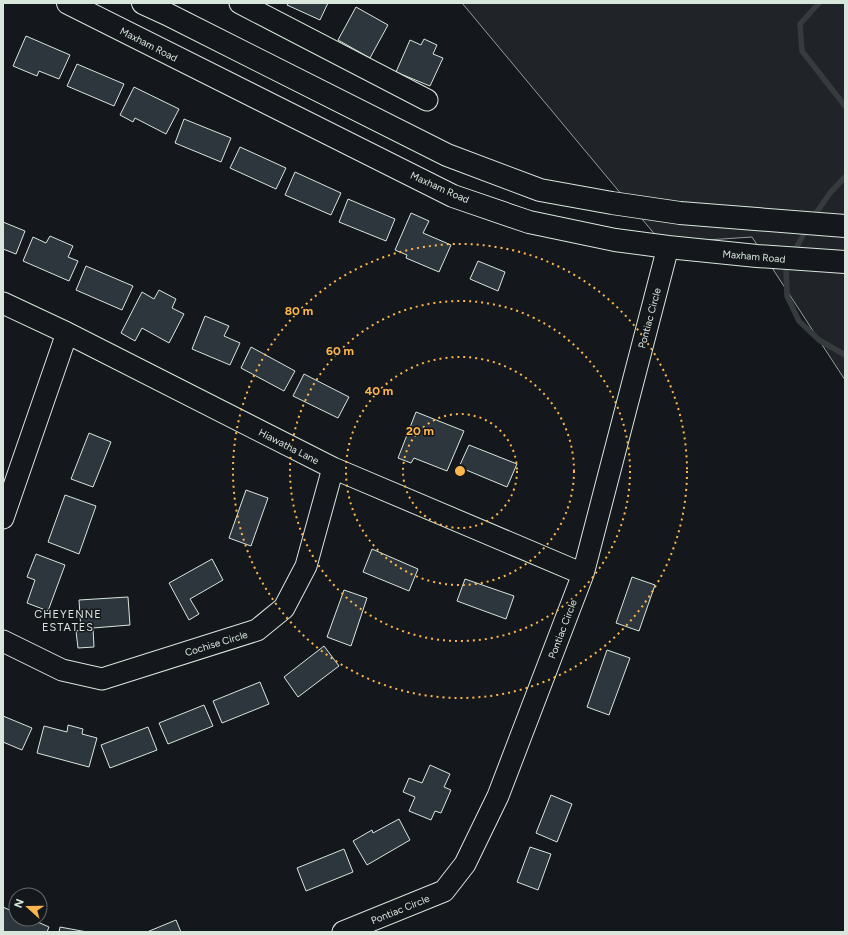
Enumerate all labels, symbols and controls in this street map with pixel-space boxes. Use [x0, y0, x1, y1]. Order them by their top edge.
street label: Maxham Road [118, 24, 180, 65]
street label: Maxham Road [408, 169, 471, 206]
street label: Maxham Road [722, 247, 786, 266]
street label: Pontiac Circle [635, 286, 664, 350]
text: 80 m [285, 304, 313, 318]
text: 60 m [326, 344, 354, 358]
text: 40 m [365, 384, 393, 398]
text: 20 m [406, 424, 434, 438]
street label: Hiawatha Lane [256, 426, 322, 467]
centre of rings [453, 464, 467, 478]
street label: Pontiac Circle [545, 597, 580, 661]
district label: CHEYENNE ESTATES [34, 608, 102, 634]
street label: Cochise Circle [183, 628, 250, 659]
north arrow [8, 887, 48, 927]
street label: Pontiac Circle [369, 892, 432, 927]
text: N [12, 897, 27, 910]

